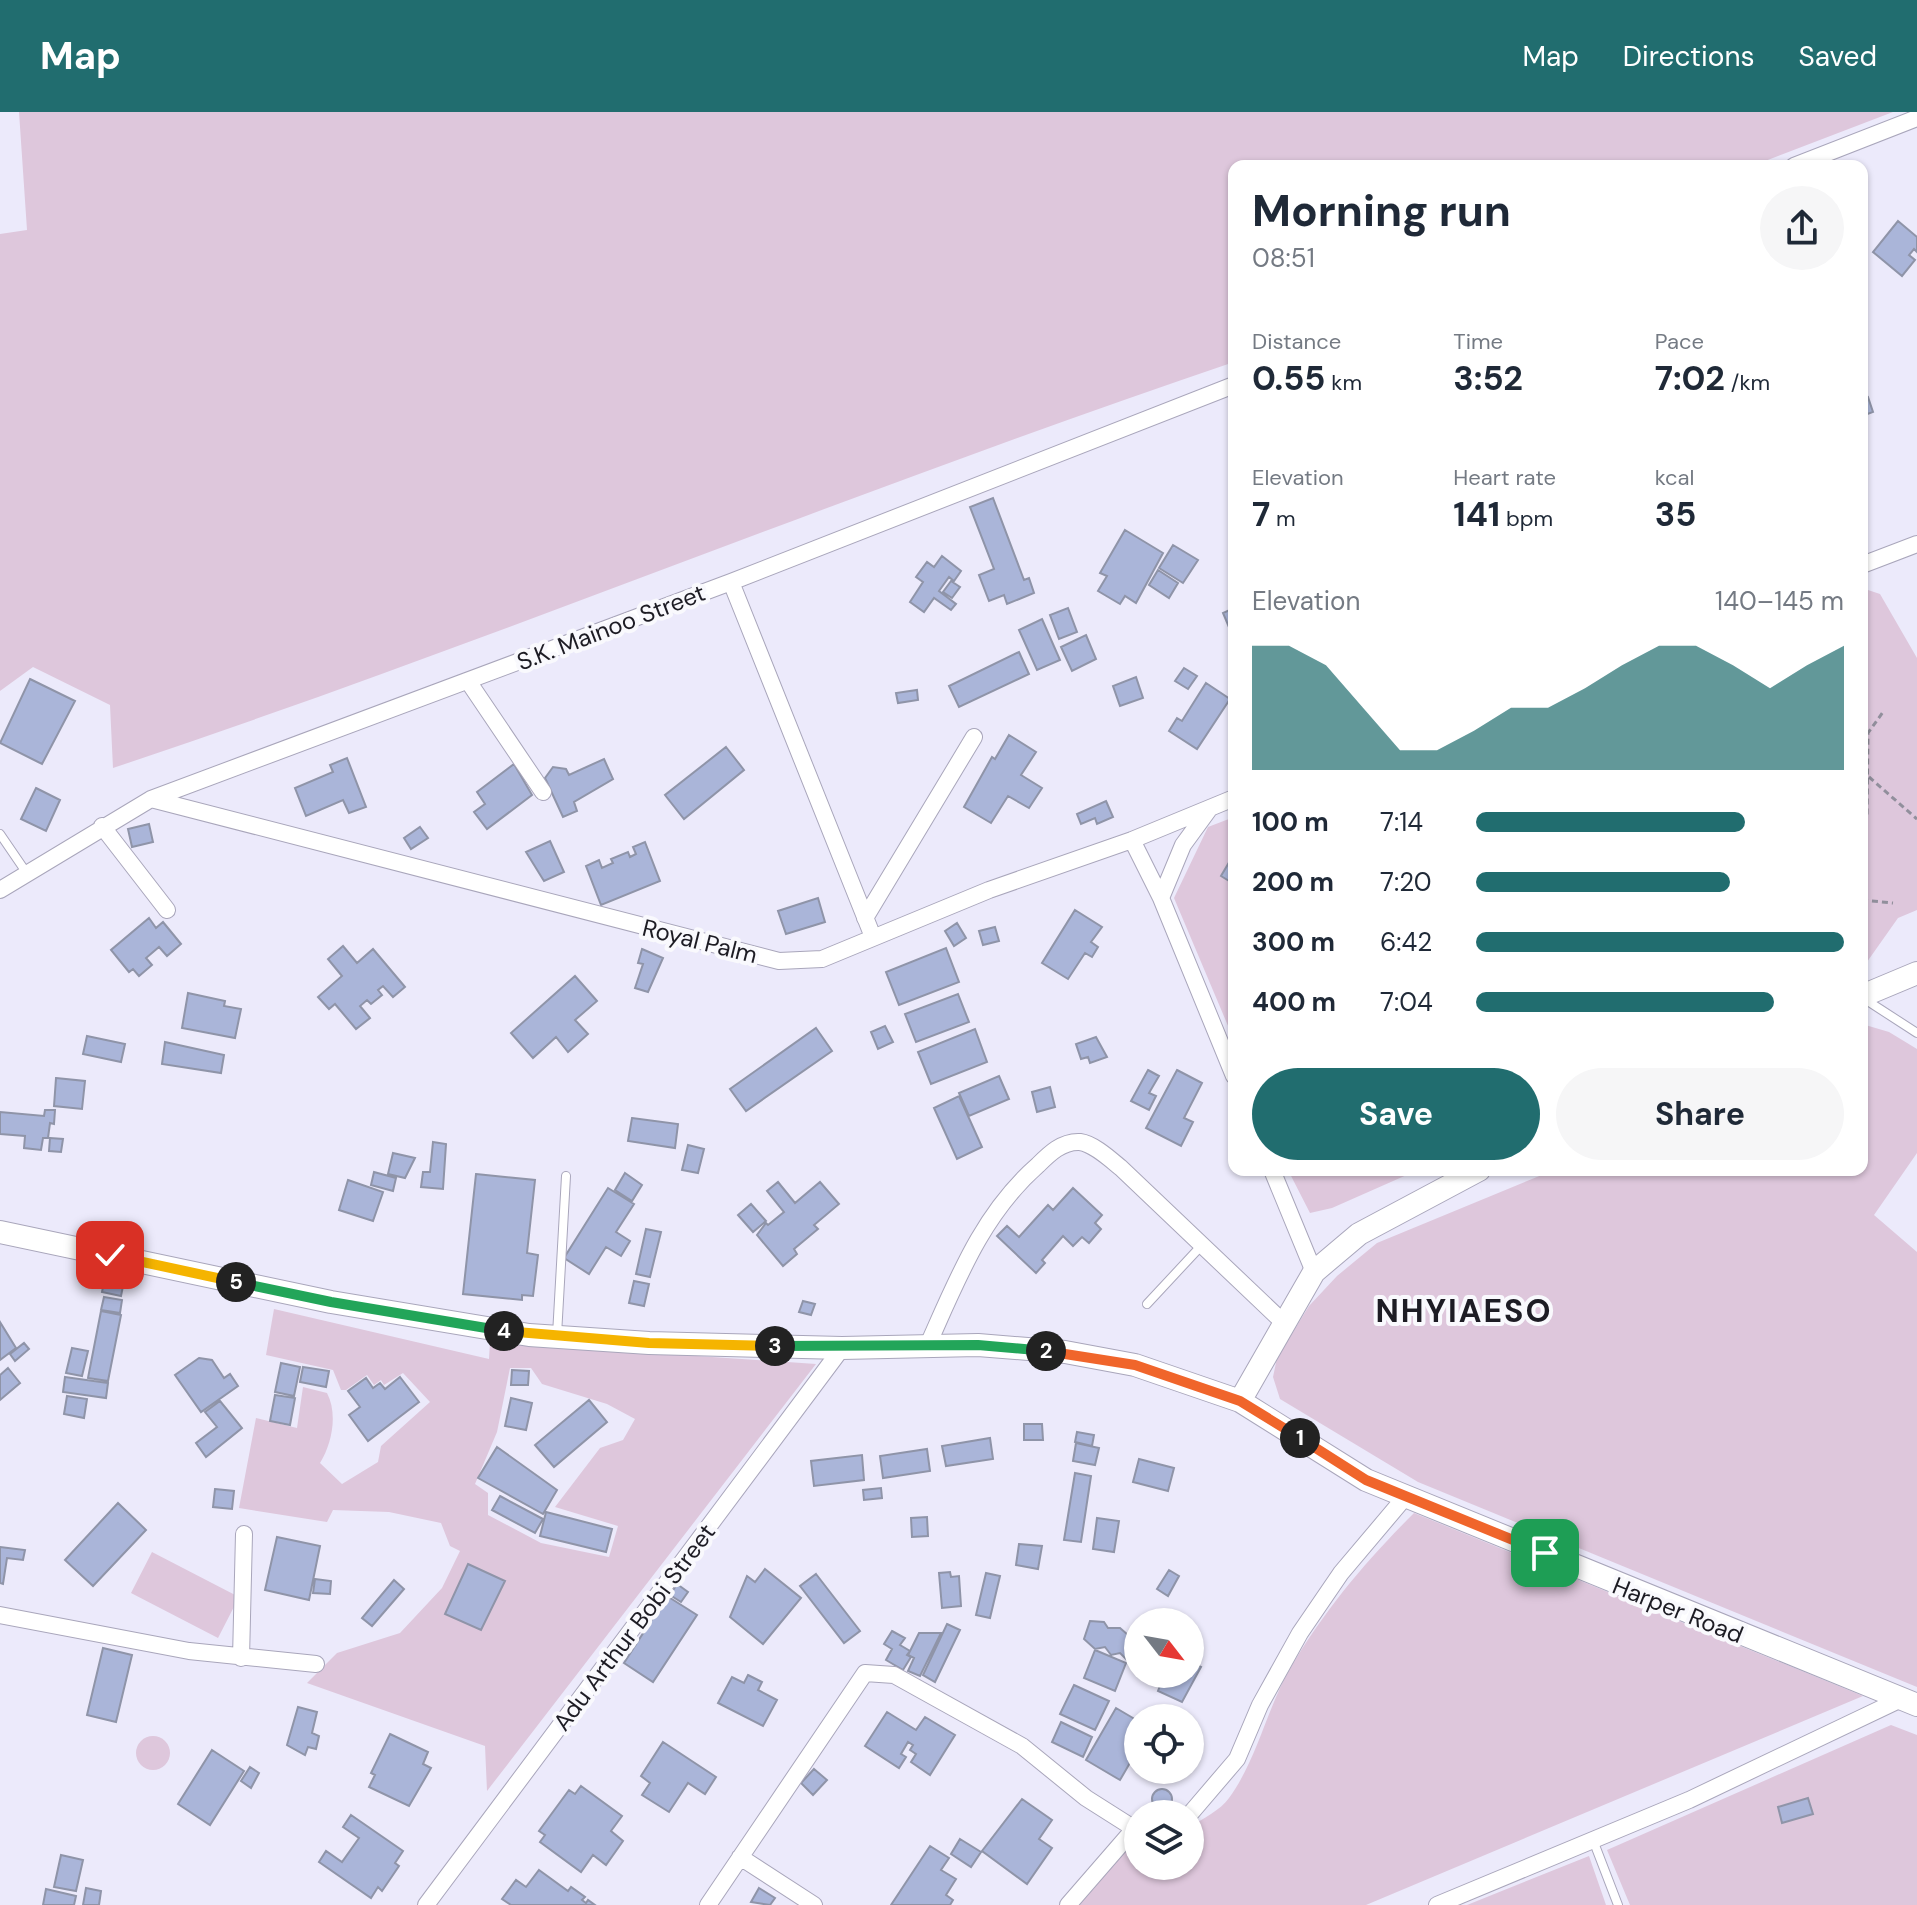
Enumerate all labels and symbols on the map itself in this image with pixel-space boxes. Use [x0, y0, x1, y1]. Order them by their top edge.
street label: S.K. Mainoo Street [512, 577, 710, 677]
street label: Royal Palm [639, 912, 761, 970]
pin [76, 1221, 144, 1289]
pin: 5 [216, 1262, 256, 1302]
district label: NHYIAESO [1376, 1290, 1552, 1332]
pin: 4 [484, 1311, 524, 1351]
pin: 3 [755, 1326, 795, 1366]
pin: 2 [1026, 1331, 1066, 1371]
pin: 1 [1280, 1418, 1320, 1458]
street label: Adu Arthur Bobi Street [546, 1517, 722, 1737]
pin [1511, 1519, 1579, 1587]
street label: Harper Road [1608, 1570, 1748, 1650]
north arrow [1124, 1608, 1204, 1688]

